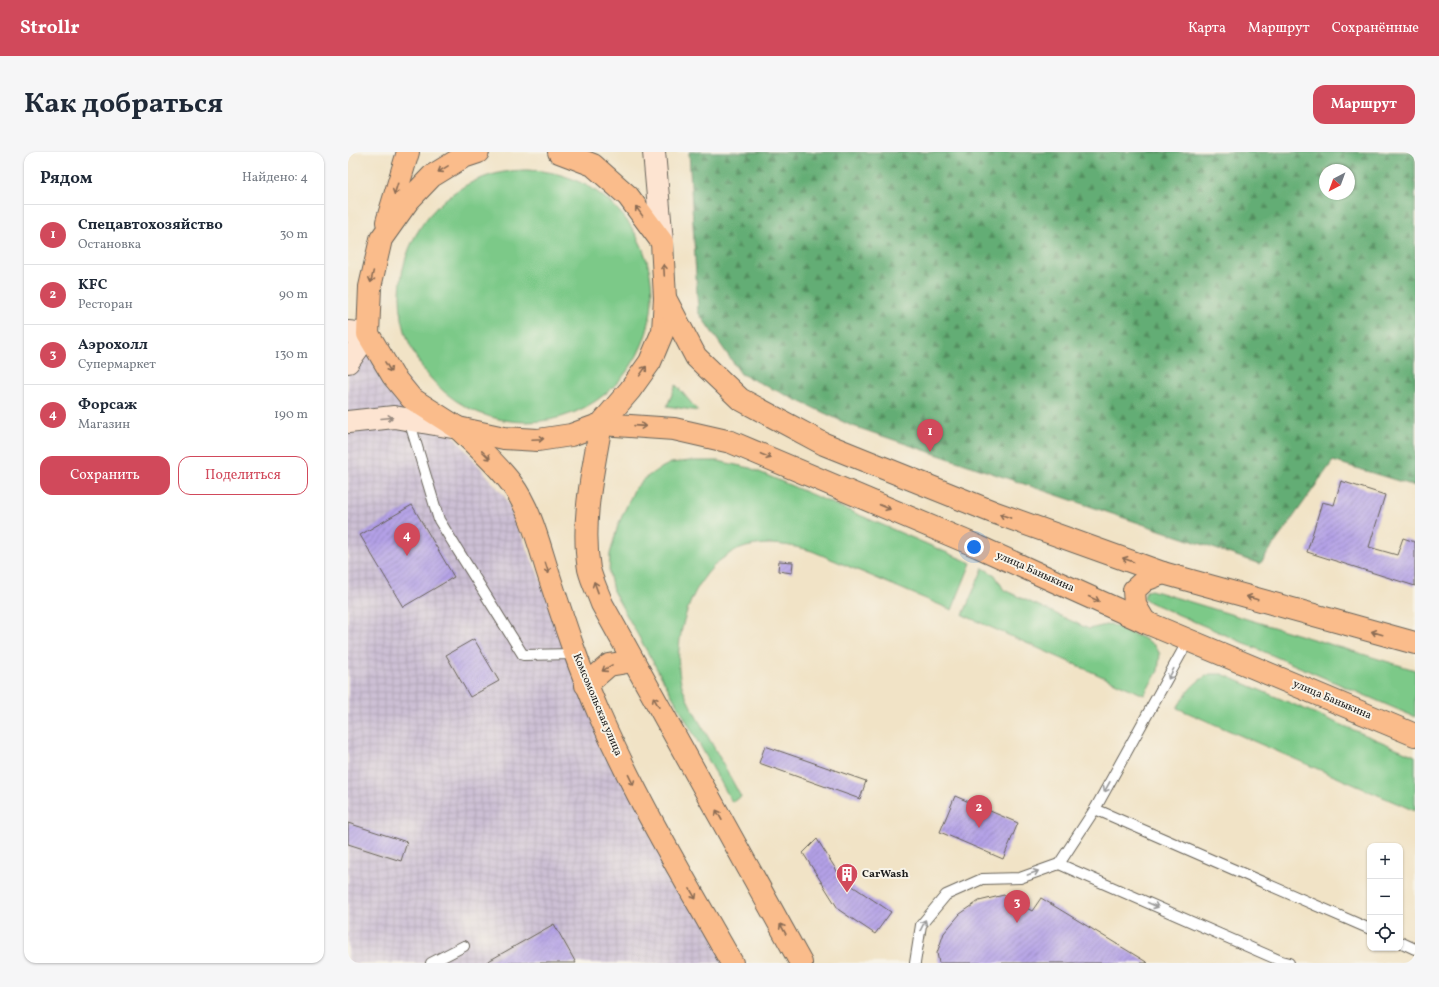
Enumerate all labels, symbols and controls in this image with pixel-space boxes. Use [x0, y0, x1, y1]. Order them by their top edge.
text: Strollr [20, 15, 80, 41]
text: Карта [1188, 19, 1226, 38]
text: Маршрут [1248, 19, 1310, 38]
text: Сохранённые [1332, 19, 1419, 38]
text: Как добраться [24, 85, 223, 124]
button: Маршрут [1313, 85, 1415, 124]
north arrow [1319, 164, 1355, 200]
one-way arrow [438, 165, 449, 173]
text: Рядом [40, 167, 93, 190]
text: Найдено: 4 [242, 169, 308, 187]
one-way arrow [392, 183, 400, 195]
one-way arrow [635, 206, 643, 217]
text: Спецавтохозяйство [78, 215, 223, 236]
text: 1 [50, 226, 56, 244]
text: 30 m [280, 226, 308, 244]
text: Остановка [78, 236, 141, 254]
one-way arrow [660, 264, 667, 277]
one-way arrow [368, 270, 376, 283]
text: KFC [78, 275, 107, 296]
text: 2 [50, 286, 56, 304]
text: 90 m [279, 286, 308, 304]
text: Ресторан [78, 296, 133, 314]
text: Аэрохолл [78, 335, 148, 356]
text: 3 [50, 346, 56, 364]
text: 130 m [275, 346, 308, 364]
text: Супермаркет [78, 356, 156, 374]
one-way arrow [385, 361, 393, 373]
one-way arrow [639, 366, 647, 377]
text: Форсаж [78, 395, 137, 416]
text: 4 [49, 406, 57, 424]
text: 190 m [274, 406, 308, 424]
one-way arrow [380, 414, 393, 421]
text: Магазин [78, 416, 130, 434]
pin: 1 [917, 419, 943, 452]
one-way arrow [633, 423, 646, 430]
one-way arrow [531, 436, 544, 443]
one-way arrow [481, 451, 491, 460]
one-way arrow [759, 453, 771, 461]
button: Сохранить [40, 456, 170, 495]
button: Поделиться [178, 456, 308, 495]
one-way arrow [879, 504, 891, 511]
one-way arrow [1000, 512, 1012, 520]
pin: 4 [394, 523, 420, 556]
your location [964, 537, 984, 557]
street label: улица Баныкина [993, 548, 1077, 596]
one-way arrow [1122, 556, 1134, 564]
one-way arrow [544, 562, 551, 575]
one-way arrow [591, 581, 599, 593]
one-way arrow [1246, 594, 1259, 601]
one-way arrow [1088, 596, 1100, 603]
one-way arrow [1371, 629, 1384, 636]
street label: Комсомольская улица [569, 651, 626, 759]
one-way arrow [601, 664, 613, 672]
one-way arrow [1166, 668, 1174, 680]
street label: улица Баныкина [1290, 677, 1374, 724]
one-way arrow [652, 696, 659, 708]
one-way arrow [628, 773, 635, 785]
one-way arrow [1103, 781, 1111, 793]
pin: 2 [966, 795, 992, 828]
one-way arrow [715, 809, 723, 821]
map controls [1367, 843, 1403, 951]
button: + [1367, 843, 1403, 879]
building icon: CarWash [834, 861, 860, 894]
place label: CarWash [862, 867, 909, 882]
one-way arrow [1027, 869, 1040, 876]
button: − [1367, 879, 1403, 915]
one-way arrow [690, 888, 698, 900]
pin: 3 [1004, 890, 1030, 923]
one-way arrow [1147, 902, 1159, 909]
button: locate [1367, 915, 1403, 951]
one-way arrow [920, 919, 927, 931]
one-way arrow [778, 923, 786, 935]

